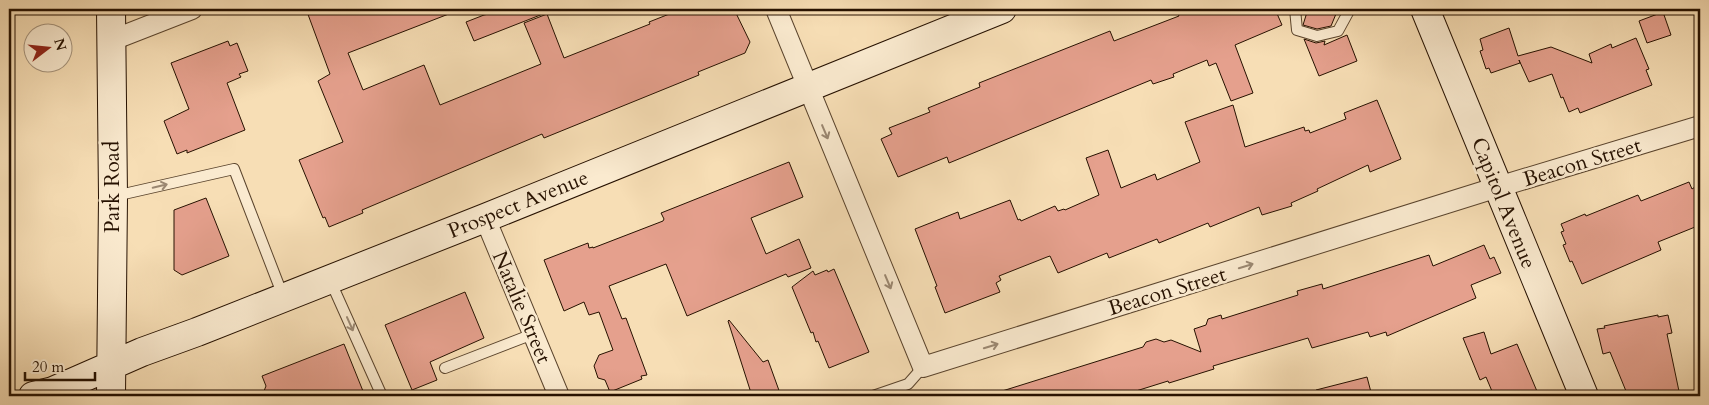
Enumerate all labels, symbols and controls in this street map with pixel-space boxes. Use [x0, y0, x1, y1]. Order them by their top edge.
north arrow [22, 22, 72, 72]
text: N [49, 36, 71, 53]
one-way arrow [821, 124, 831, 139]
street label: Beacon Street [1520, 131, 1645, 194]
street label: Capitol Avenue [1464, 133, 1543, 273]
street label: Park Road [98, 141, 127, 233]
street label: Prospect Avenue [444, 163, 593, 246]
one-way arrow [152, 181, 168, 190]
street label: Natalie Street [485, 246, 558, 368]
street label: Beacon Street [1105, 260, 1230, 323]
one-way arrow [1238, 261, 1253, 270]
one-way arrow [884, 274, 893, 289]
one-way arrow [345, 316, 355, 331]
one-way arrow [982, 340, 998, 350]
scale bar [25, 350, 95, 382]
text: 20 m [32, 357, 64, 377]

